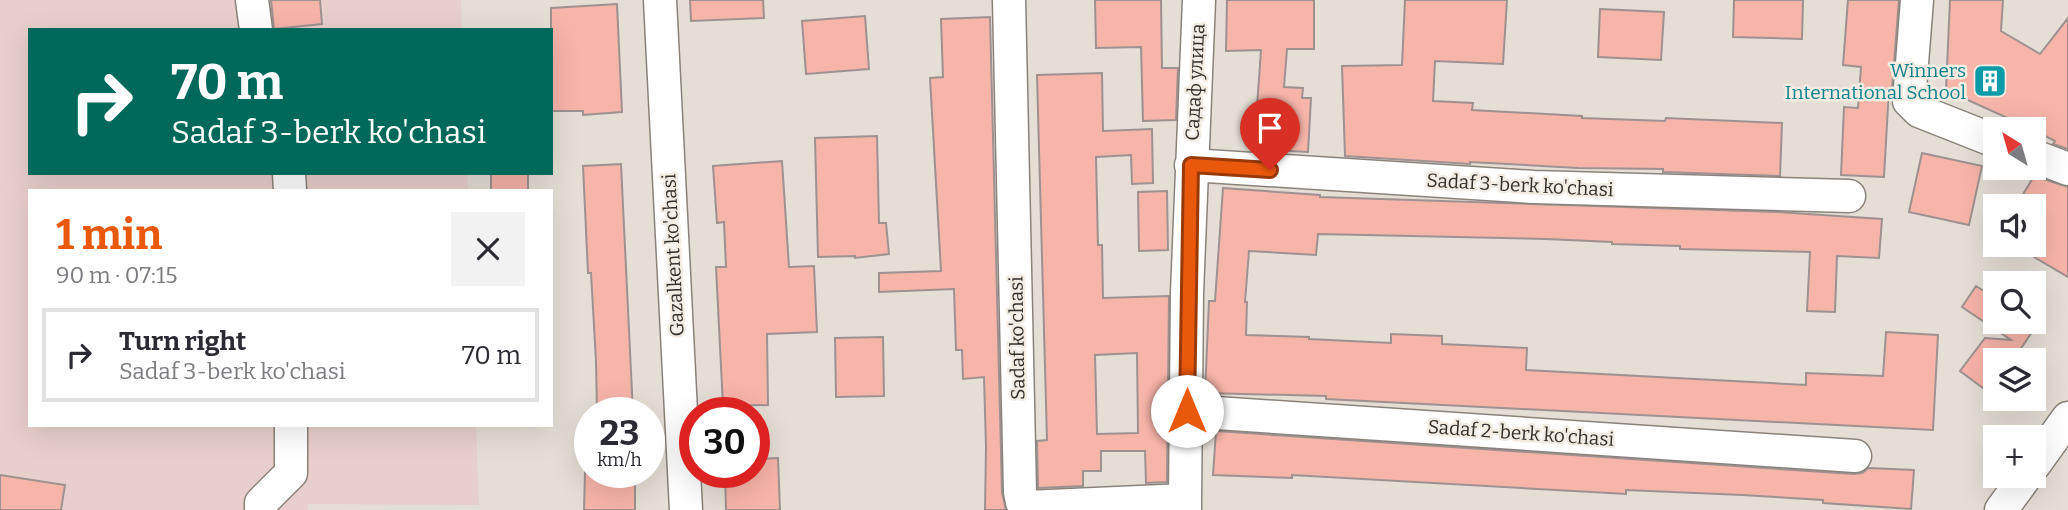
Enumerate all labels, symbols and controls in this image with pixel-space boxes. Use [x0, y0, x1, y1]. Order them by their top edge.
street label: Садаф улица [1180, 22, 1210, 141]
text: 70 m [171, 53, 283, 112]
icon: right [56, 56, 147, 147]
place label: Winners International School [1785, 59, 1966, 104]
building icon: Winners International School [1971, 62, 2009, 100]
pin [1240, 98, 1300, 170]
icon: arrive [1251, 109, 1289, 147]
text: Sadaf 3-berk ko'chasi [171, 113, 486, 151]
north arrow [1983, 117, 2046, 180]
map controls [1983, 117, 2046, 488]
street label: Sadaf 3-berk ko'chasi [1426, 169, 1614, 201]
street label: Gazalkent ko'chasi [657, 173, 689, 337]
button: sound [1983, 194, 2046, 257]
text: 1 min [56, 210, 162, 260]
button: close [451, 212, 525, 286]
text: 90 m · 07:15 [56, 261, 178, 289]
button: search [1983, 271, 2046, 334]
street label: Sadaf ko'chasi [1004, 276, 1030, 400]
text: Turn right [119, 326, 246, 357]
icon: right [60, 336, 98, 374]
text: 70 m [462, 340, 521, 371]
button: layers [1983, 348, 2046, 411]
text: Sadaf 3-berk ko'chasi [119, 357, 346, 385]
position arrow [1150, 374, 1224, 448]
speed limit sign: 30 [679, 397, 770, 488]
text: 23 [600, 412, 639, 454]
street label: Sadaf 2-berk ko'chasi [1427, 415, 1615, 451]
button: + [1983, 425, 2046, 488]
text: km/h [597, 449, 642, 471]

